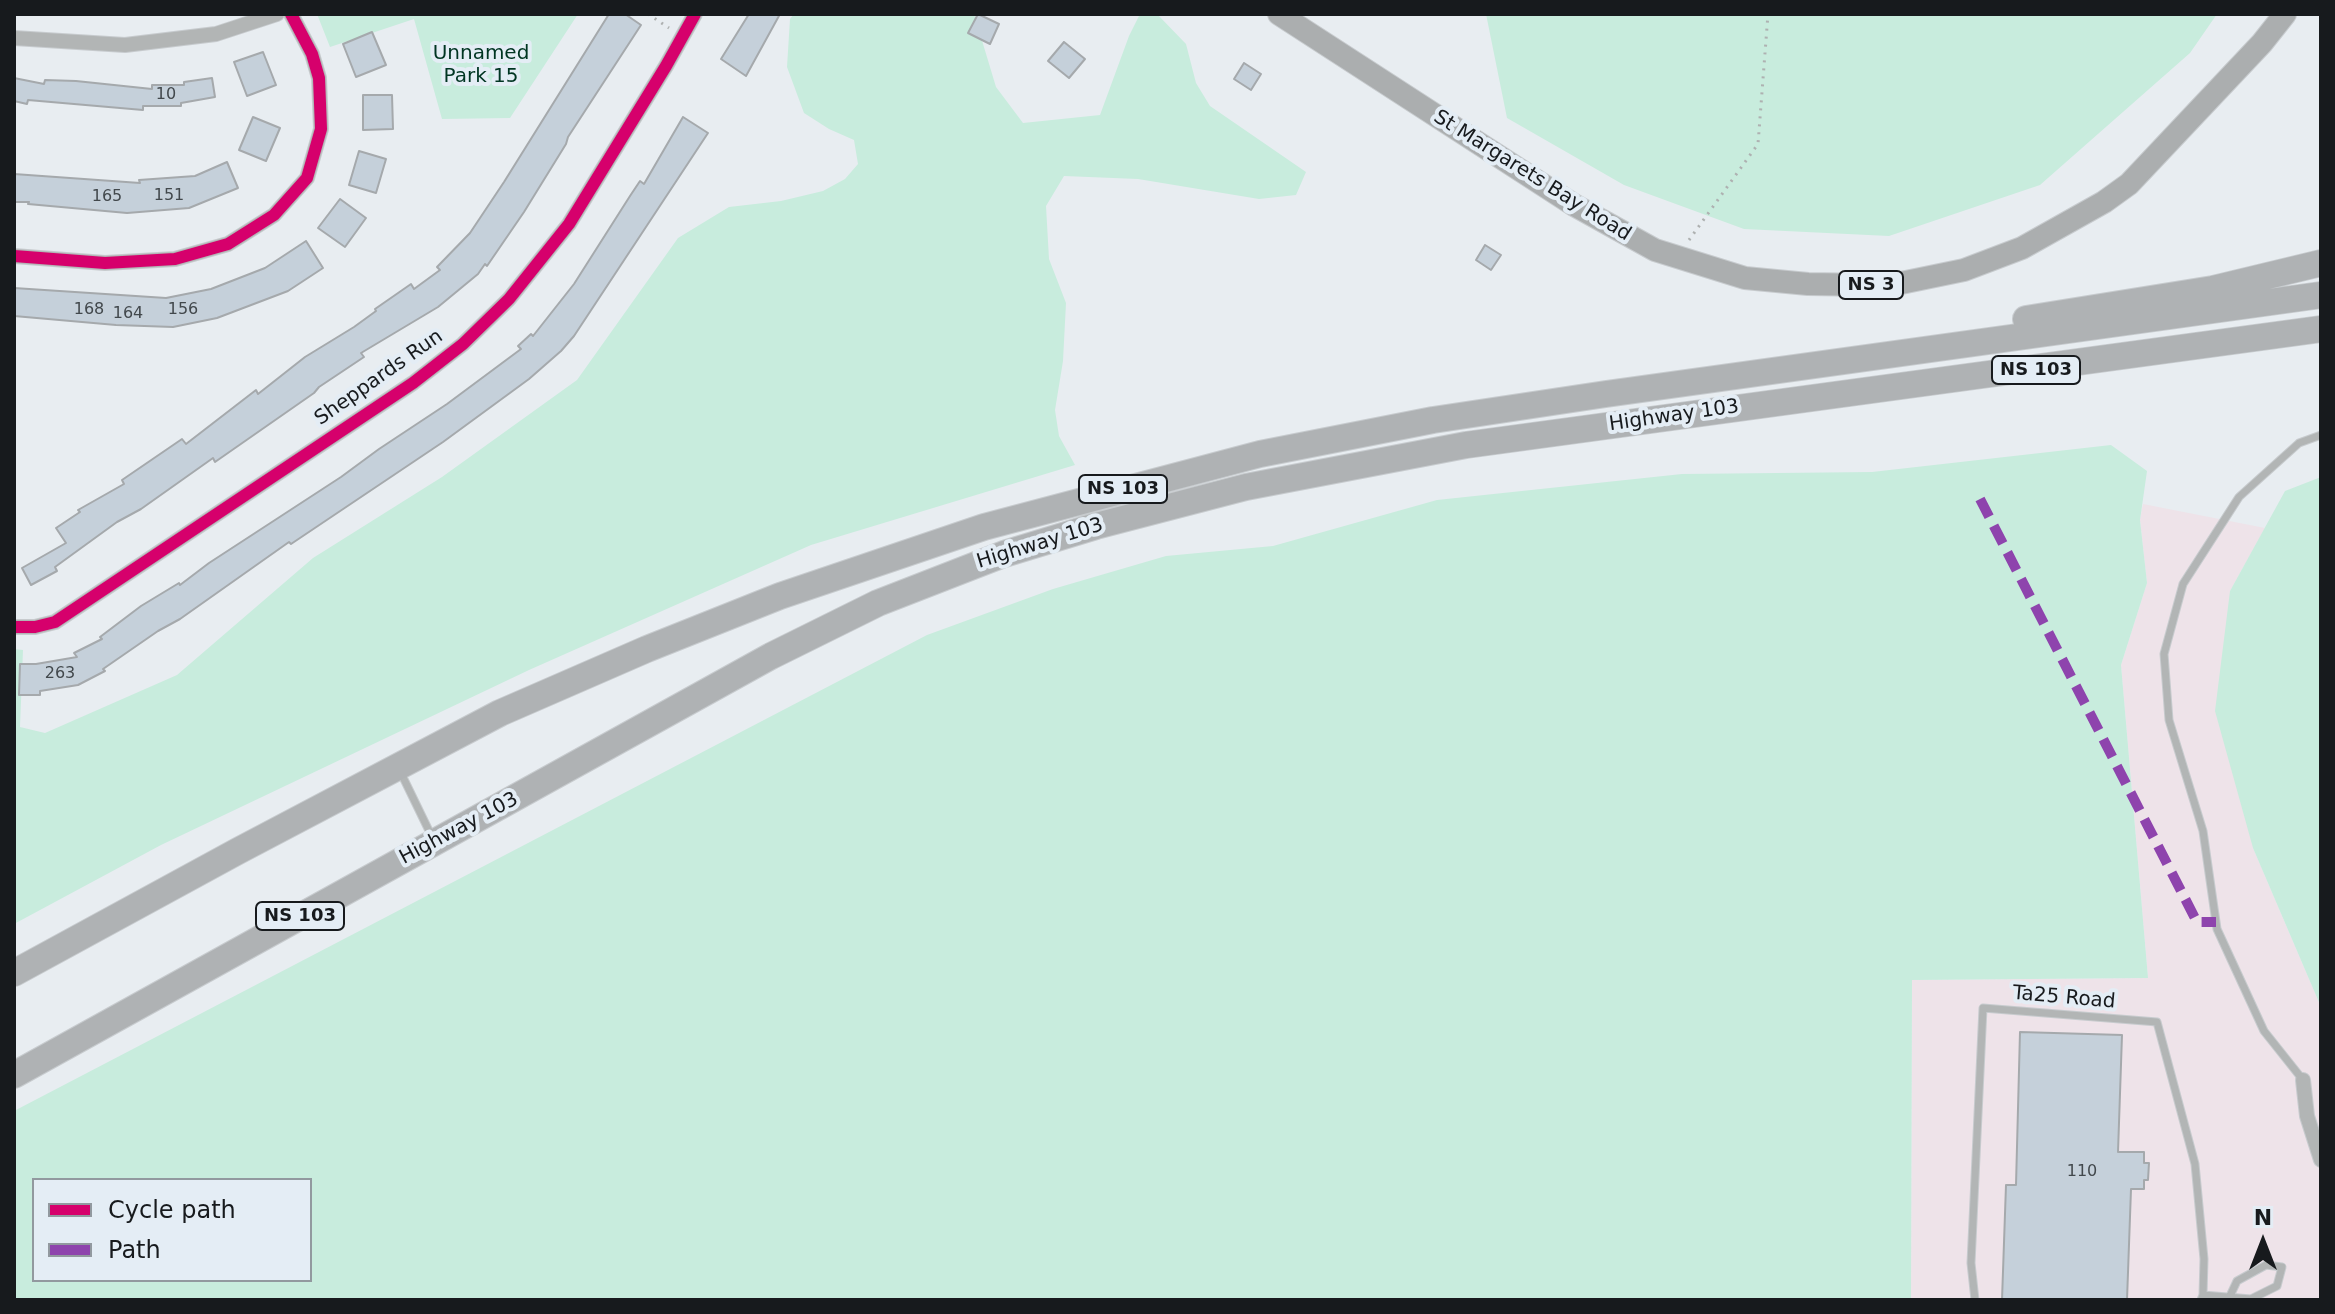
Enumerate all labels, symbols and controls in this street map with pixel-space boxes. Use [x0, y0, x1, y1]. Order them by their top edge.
park label: Unnamed Park 15 [433, 42, 529, 89]
house number: 10 [156, 85, 176, 105]
street label: St Margarets Bay Road [1429, 105, 1635, 247]
house number: 151 [154, 186, 184, 206]
house number: 165 [92, 187, 122, 207]
road number: NS 3 [1839, 271, 1903, 299]
house number: 168 [74, 300, 104, 320]
house number: 156 [168, 300, 198, 320]
house number: 164 [113, 304, 143, 324]
street label: Sheppards Run [310, 325, 448, 431]
road number: NS 103 [1992, 356, 2080, 384]
street label: Highway 103 [1607, 395, 1741, 437]
road number: NS 103 [1079, 475, 1167, 503]
street label: Highway 103 [974, 513, 1106, 575]
house number: 263 [45, 664, 75, 684]
street label: Highway 103 [396, 788, 522, 870]
road number: NS 103 [256, 902, 344, 930]
street label: Ta25 Road [2012, 982, 2116, 1014]
house number: 110 [2067, 1162, 2097, 1182]
legend [32, 1178, 312, 1282]
text: Cycle path [108, 1196, 236, 1224]
north arrow [2223, 1202, 2303, 1282]
text: N [2254, 1205, 2272, 1230]
text: Path [108, 1236, 161, 1264]

